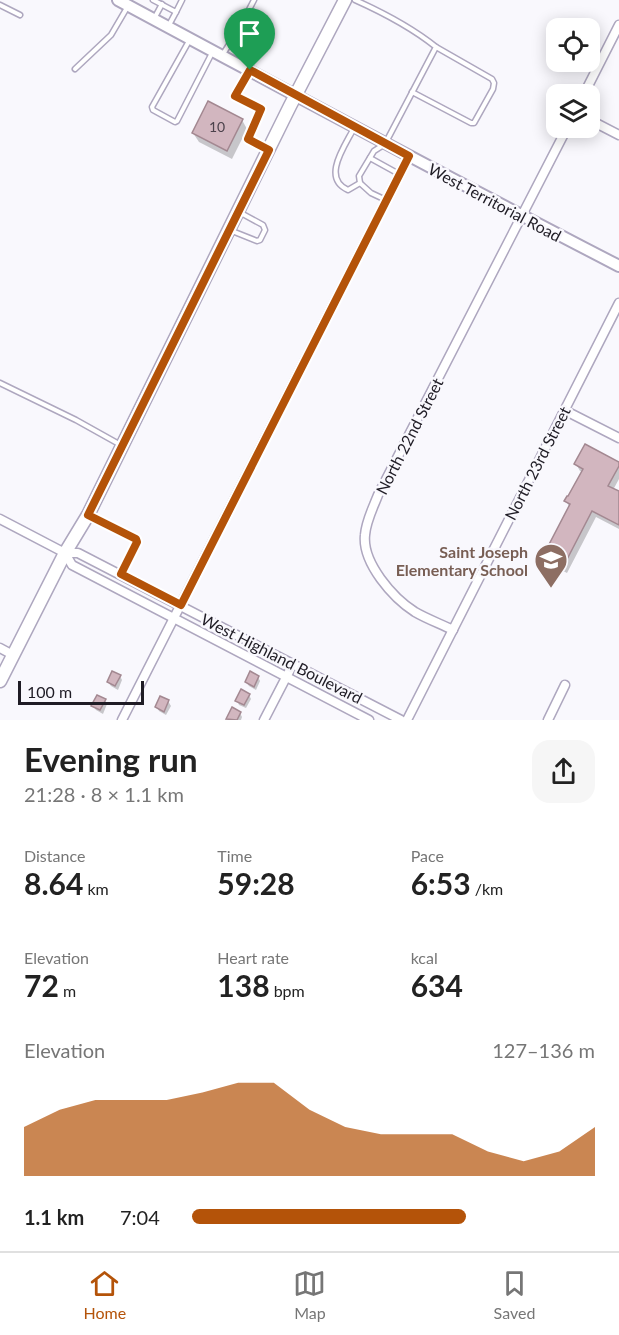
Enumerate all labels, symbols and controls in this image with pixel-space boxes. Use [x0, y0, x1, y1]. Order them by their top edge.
pin [224, 8, 275, 70]
icon: arrive [233, 17, 266, 50]
map controls [546, 18, 600, 138]
button: locate [546, 18, 600, 72]
button: layers [546, 84, 600, 138]
house number: 10 [209, 118, 225, 135]
street label: West Territorial Road [425, 159, 565, 245]
street label: North 22nd Street [371, 374, 447, 497]
street label: North 23rd Street [500, 403, 574, 523]
place label: Saint Joseph Elementary School [396, 542, 528, 579]
school or university icon: Saint Joseph Elementary School [533, 542, 569, 589]
street label: West Highland Boulevard [198, 609, 366, 707]
scale bar [18, 678, 144, 706]
text: 100 m [27, 682, 72, 701]
text: Evening run [24, 739, 198, 779]
button: share [532, 740, 595, 803]
text: 21:28 · 8 × 1.1 km [24, 782, 184, 806]
text: Distance [24, 846, 85, 865]
text: Time [217, 846, 252, 865]
text: Pace [411, 846, 444, 865]
text: 8.64 [24, 865, 83, 901]
text: 59:28 [217, 865, 295, 901]
text: 6:53 [411, 865, 471, 901]
text: km [83, 879, 109, 898]
text: /km [471, 879, 503, 898]
text: Elevation [24, 948, 89, 967]
text: Heart rate [217, 948, 289, 967]
text: kcal [411, 948, 438, 967]
text: 72 [24, 967, 59, 1003]
text: 138 [217, 967, 270, 1003]
text: 634 [411, 967, 463, 1003]
text: m [59, 981, 76, 1000]
text: bpm [270, 981, 305, 1000]
text: Elevation [24, 1038, 105, 1062]
text: 127–136 m [492, 1038, 595, 1062]
text: 1.1 km [24, 1205, 84, 1229]
text: 7:04 [120, 1205, 160, 1229]
tab: Home [84, 1267, 126, 1322]
tab: Map [293, 1267, 326, 1322]
tab: Saved [494, 1267, 535, 1322]

